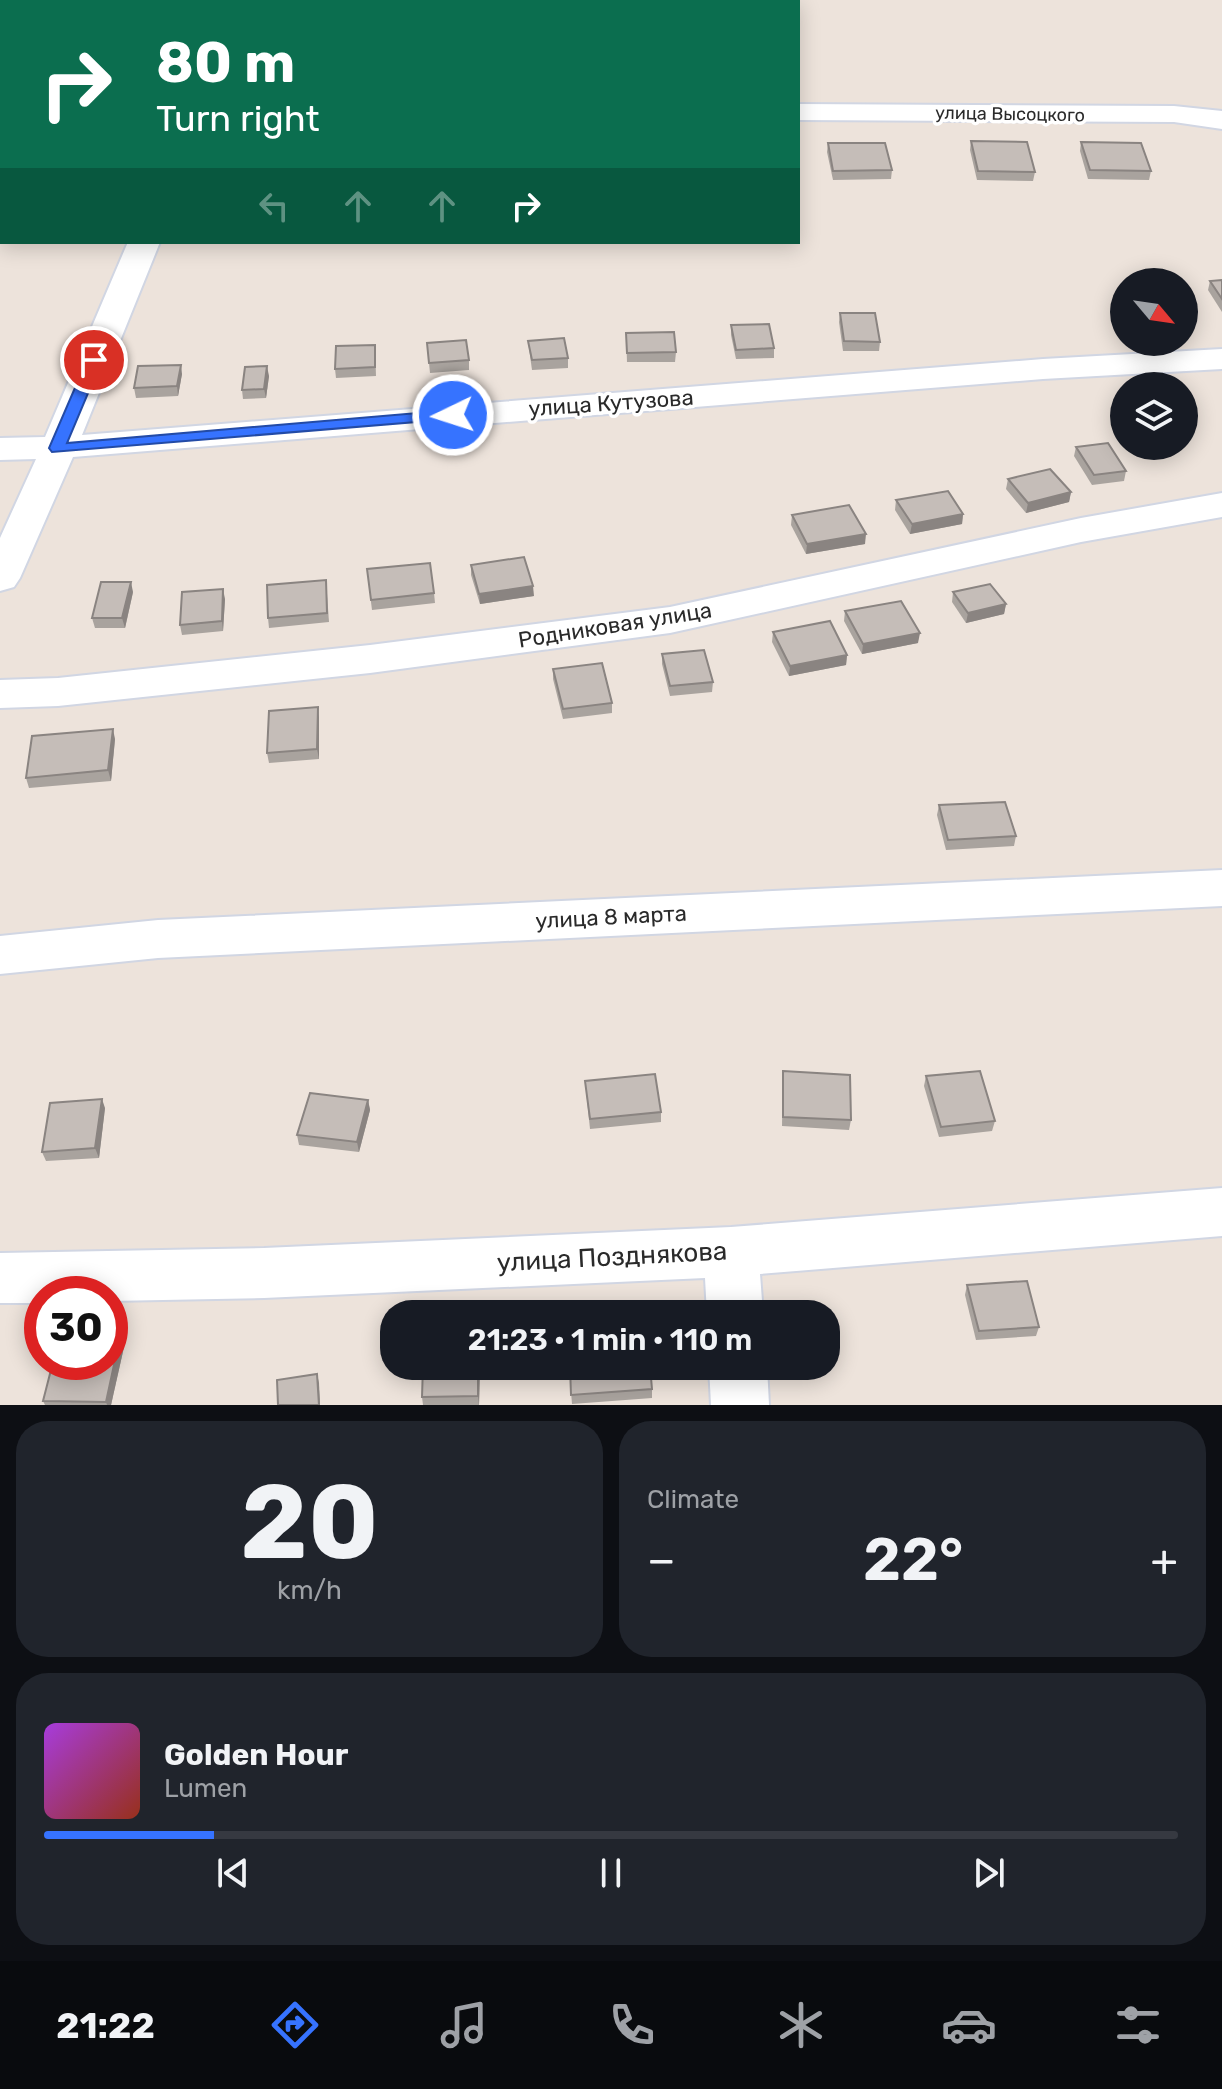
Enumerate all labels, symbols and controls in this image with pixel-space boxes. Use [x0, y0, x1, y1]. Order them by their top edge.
text: 80 m [156, 30, 295, 96]
icon: right [24, 32, 128, 136]
text: Turn right [156, 97, 320, 140]
street label: улица Высоцкого [935, 102, 1085, 126]
icon: left [252, 184, 296, 228]
icon: ahead [336, 184, 380, 228]
icon: ahead [420, 184, 464, 228]
icon: right [504, 184, 548, 228]
north arrow [1110, 268, 1198, 356]
map controls [1110, 268, 1198, 460]
pin [60, 326, 128, 394]
icon: arrive [72, 338, 116, 382]
button: layers [1110, 372, 1198, 460]
position arrow [411, 373, 495, 457]
street label: улица Кутузова [528, 384, 694, 422]
street label: Родниковая улица [516, 596, 714, 654]
street label: улица 8 марта [535, 900, 687, 934]
street label: улица Позднякова [496, 1235, 728, 1279]
speed limit sign: 30 [24, 1276, 128, 1380]
text: 21:23 · 1 min · 110 m [468, 1322, 752, 1358]
text: 20 [240, 1461, 379, 1584]
text: Climate [647, 1484, 739, 1515]
text: 22° [863, 1524, 963, 1595]
text: − [647, 1534, 676, 1586]
text: + [1151, 1534, 1178, 1586]
text: km/h [277, 1575, 342, 1606]
text: Golden Hour [164, 1737, 348, 1773]
text: Lumen [164, 1773, 247, 1804]
icon: previous [211, 1851, 255, 1895]
icon: pause [589, 1851, 633, 1895]
icon: next [967, 1851, 1011, 1895]
icon: directions [267, 1997, 323, 2053]
icon: music [436, 1997, 492, 2053]
icon: phone [604, 1997, 660, 2053]
icon: climate [773, 1997, 829, 2053]
icon: car [941, 1997, 997, 2053]
icon: filters [1110, 1997, 1166, 2053]
text: 21:22 [56, 2004, 155, 2047]

